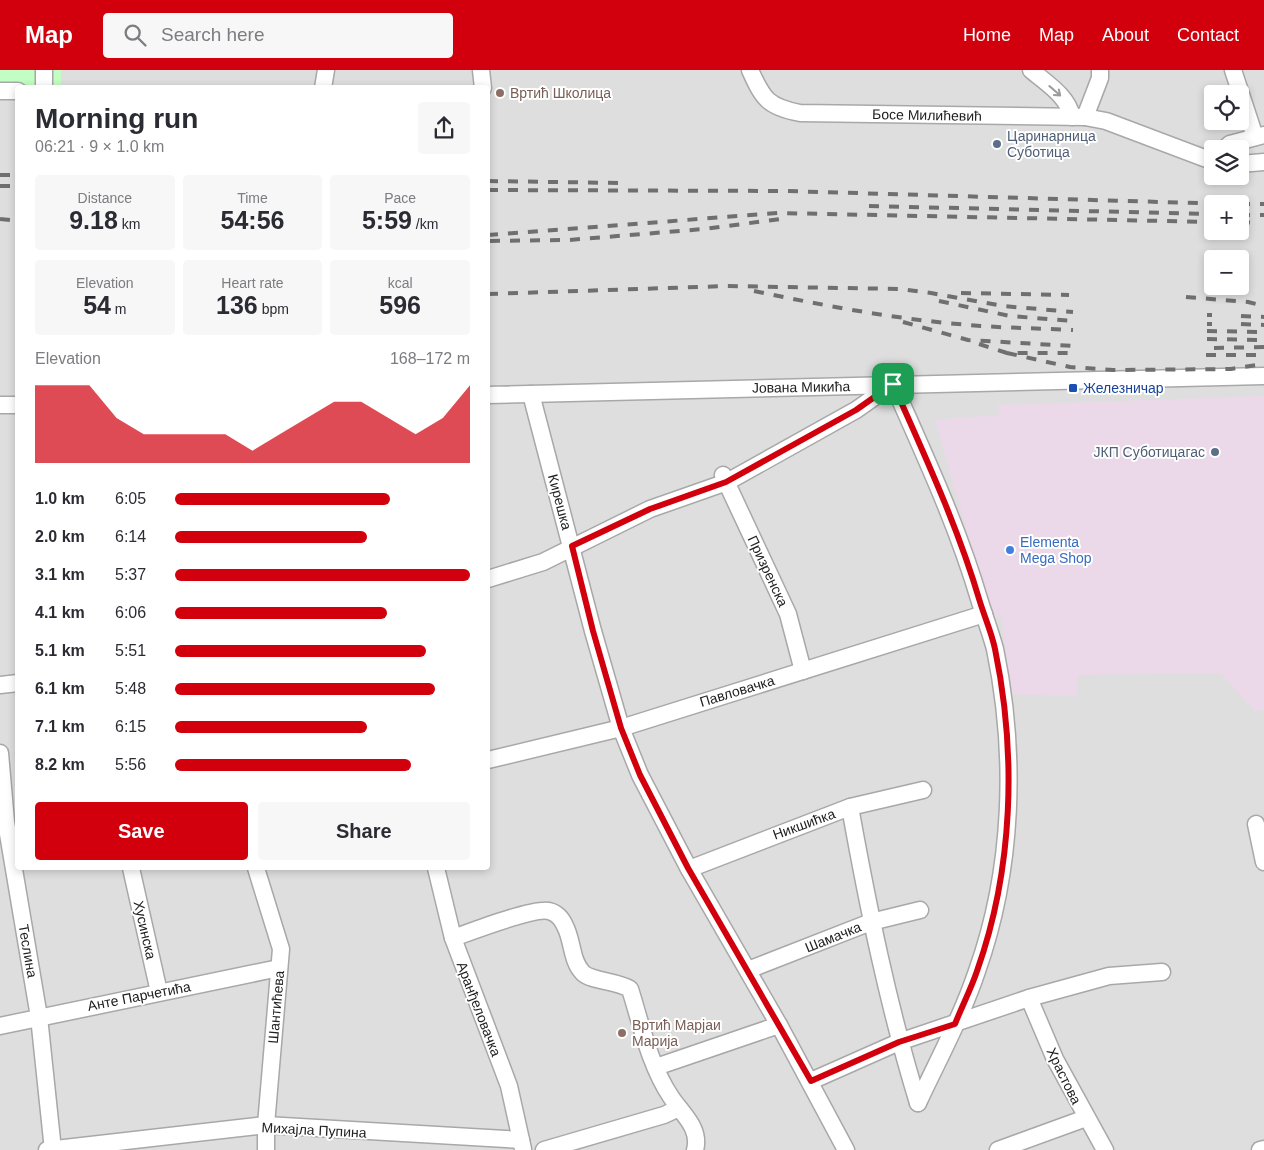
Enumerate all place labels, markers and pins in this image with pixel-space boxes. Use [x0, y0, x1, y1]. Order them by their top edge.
place label: Вртић Школица [510, 85, 611, 101]
marker: Вртић Школица [494, 87, 506, 99]
place label: Царинарница Суботица [1007, 128, 1096, 160]
marker: Царинарница Суботица [991, 138, 1003, 150]
pin [872, 363, 914, 405]
place label: Железничар [1083, 380, 1164, 396]
marker: Железничар [1067, 382, 1079, 394]
place label: ЈКП Суботицагас [1094, 444, 1205, 460]
marker: ЈКП Суботицагас [1209, 446, 1221, 458]
place label: Elementa Mega Shop [1020, 534, 1092, 566]
marker: Elementa Mega Shop [1004, 544, 1016, 556]
place label: Вртић Марјаи Марија [632, 1017, 721, 1049]
marker: Вртић Марјаи Марија [616, 1027, 628, 1039]

